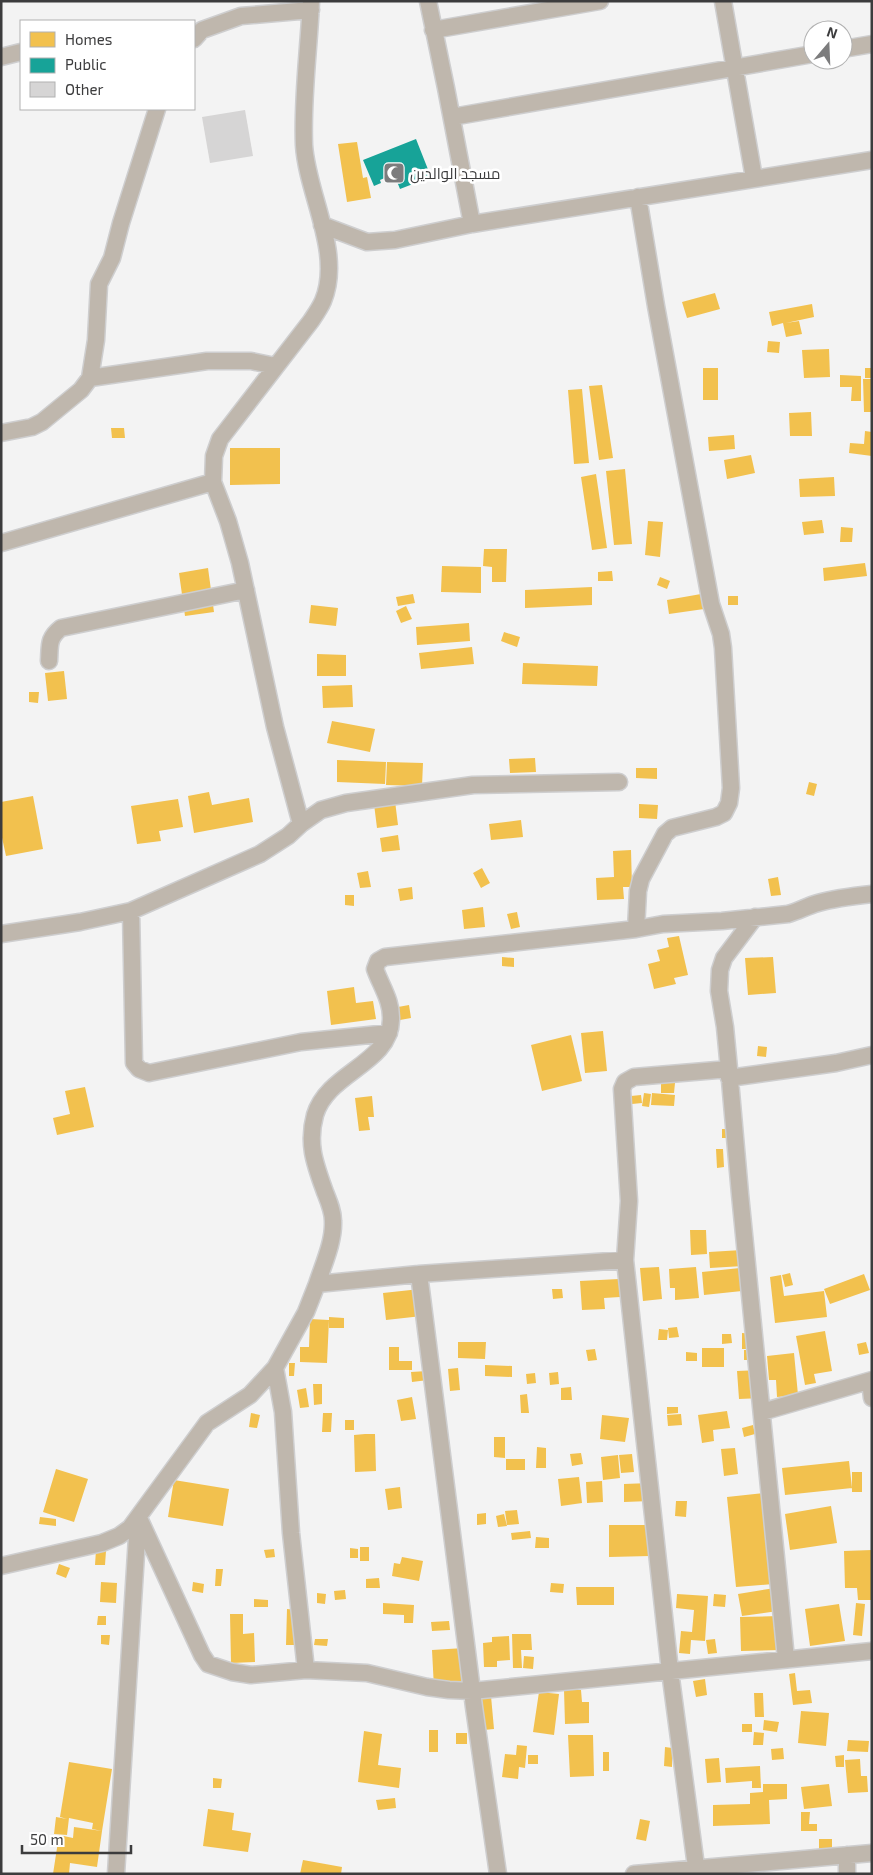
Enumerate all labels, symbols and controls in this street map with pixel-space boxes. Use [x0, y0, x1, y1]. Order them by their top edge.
legend [20, 20, 195, 110]
north arrow [803, 20, 853, 70]
text: N [825, 23, 840, 42]
text: Homes [65, 30, 112, 48]
text: Public [65, 55, 106, 73]
text: Other [65, 80, 104, 98]
mosque icon: مسجد الوالدين [382, 161, 406, 185]
place label: مسجد الوالدين [410, 164, 500, 184]
scale bar [22, 1822, 131, 1854]
text: 50 m [30, 1830, 64, 1848]

